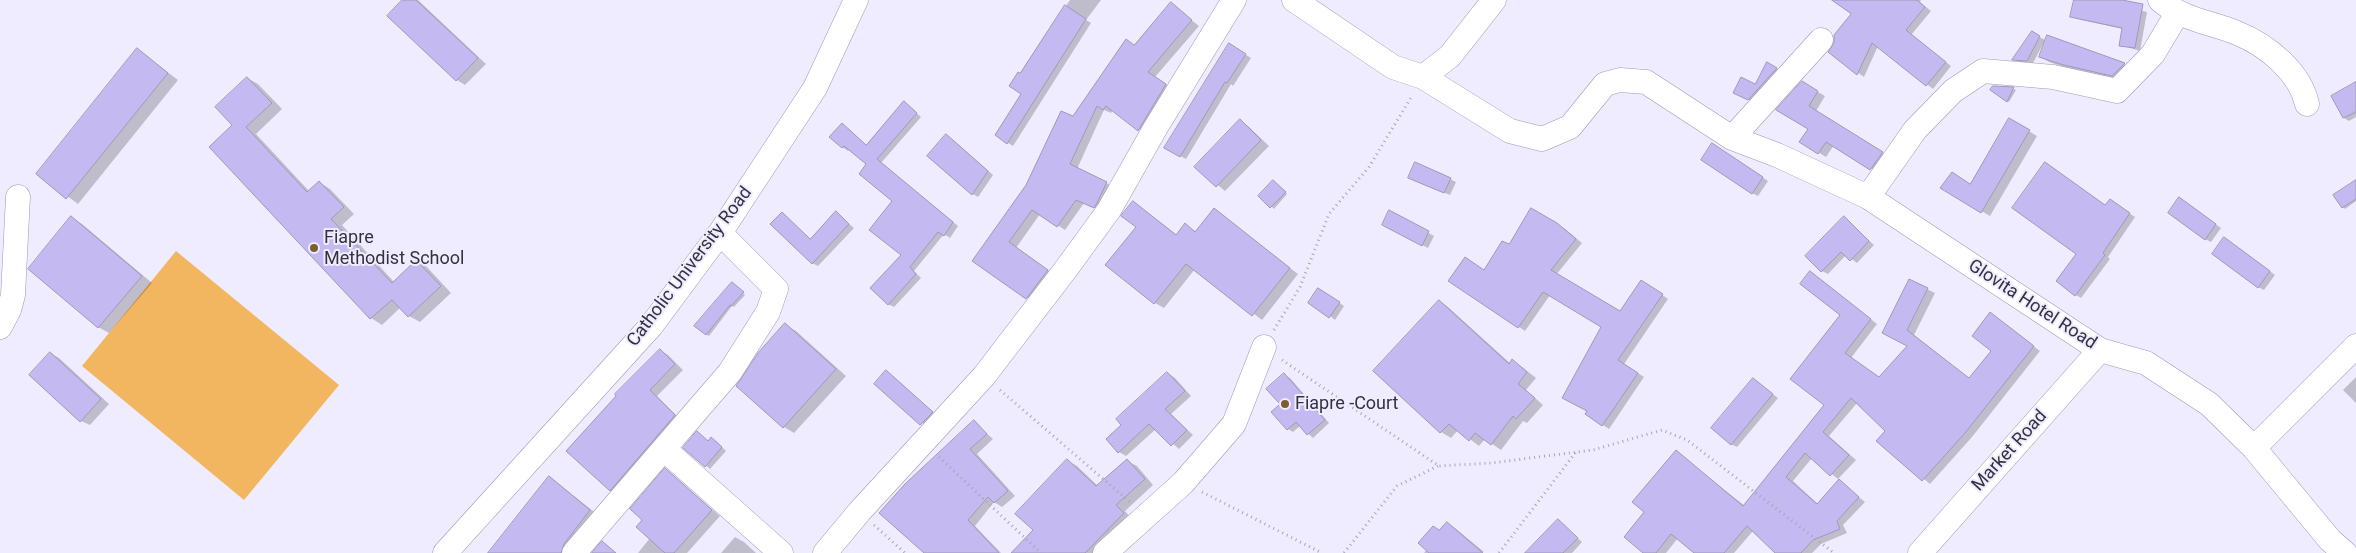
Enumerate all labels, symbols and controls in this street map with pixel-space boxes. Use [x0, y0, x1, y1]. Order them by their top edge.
street label: Catholic University Road [623, 183, 757, 351]
place label: Fiapre Methodist School [324, 227, 464, 270]
marker: Fiapre Methodist School [308, 242, 320, 254]
street label: Glovita Hotel Road [1964, 255, 2100, 355]
place label: Fiapre -Court [1295, 393, 1398, 415]
marker: Fiapre -Court [1279, 398, 1291, 410]
street label: Market Road [1968, 406, 2052, 496]

